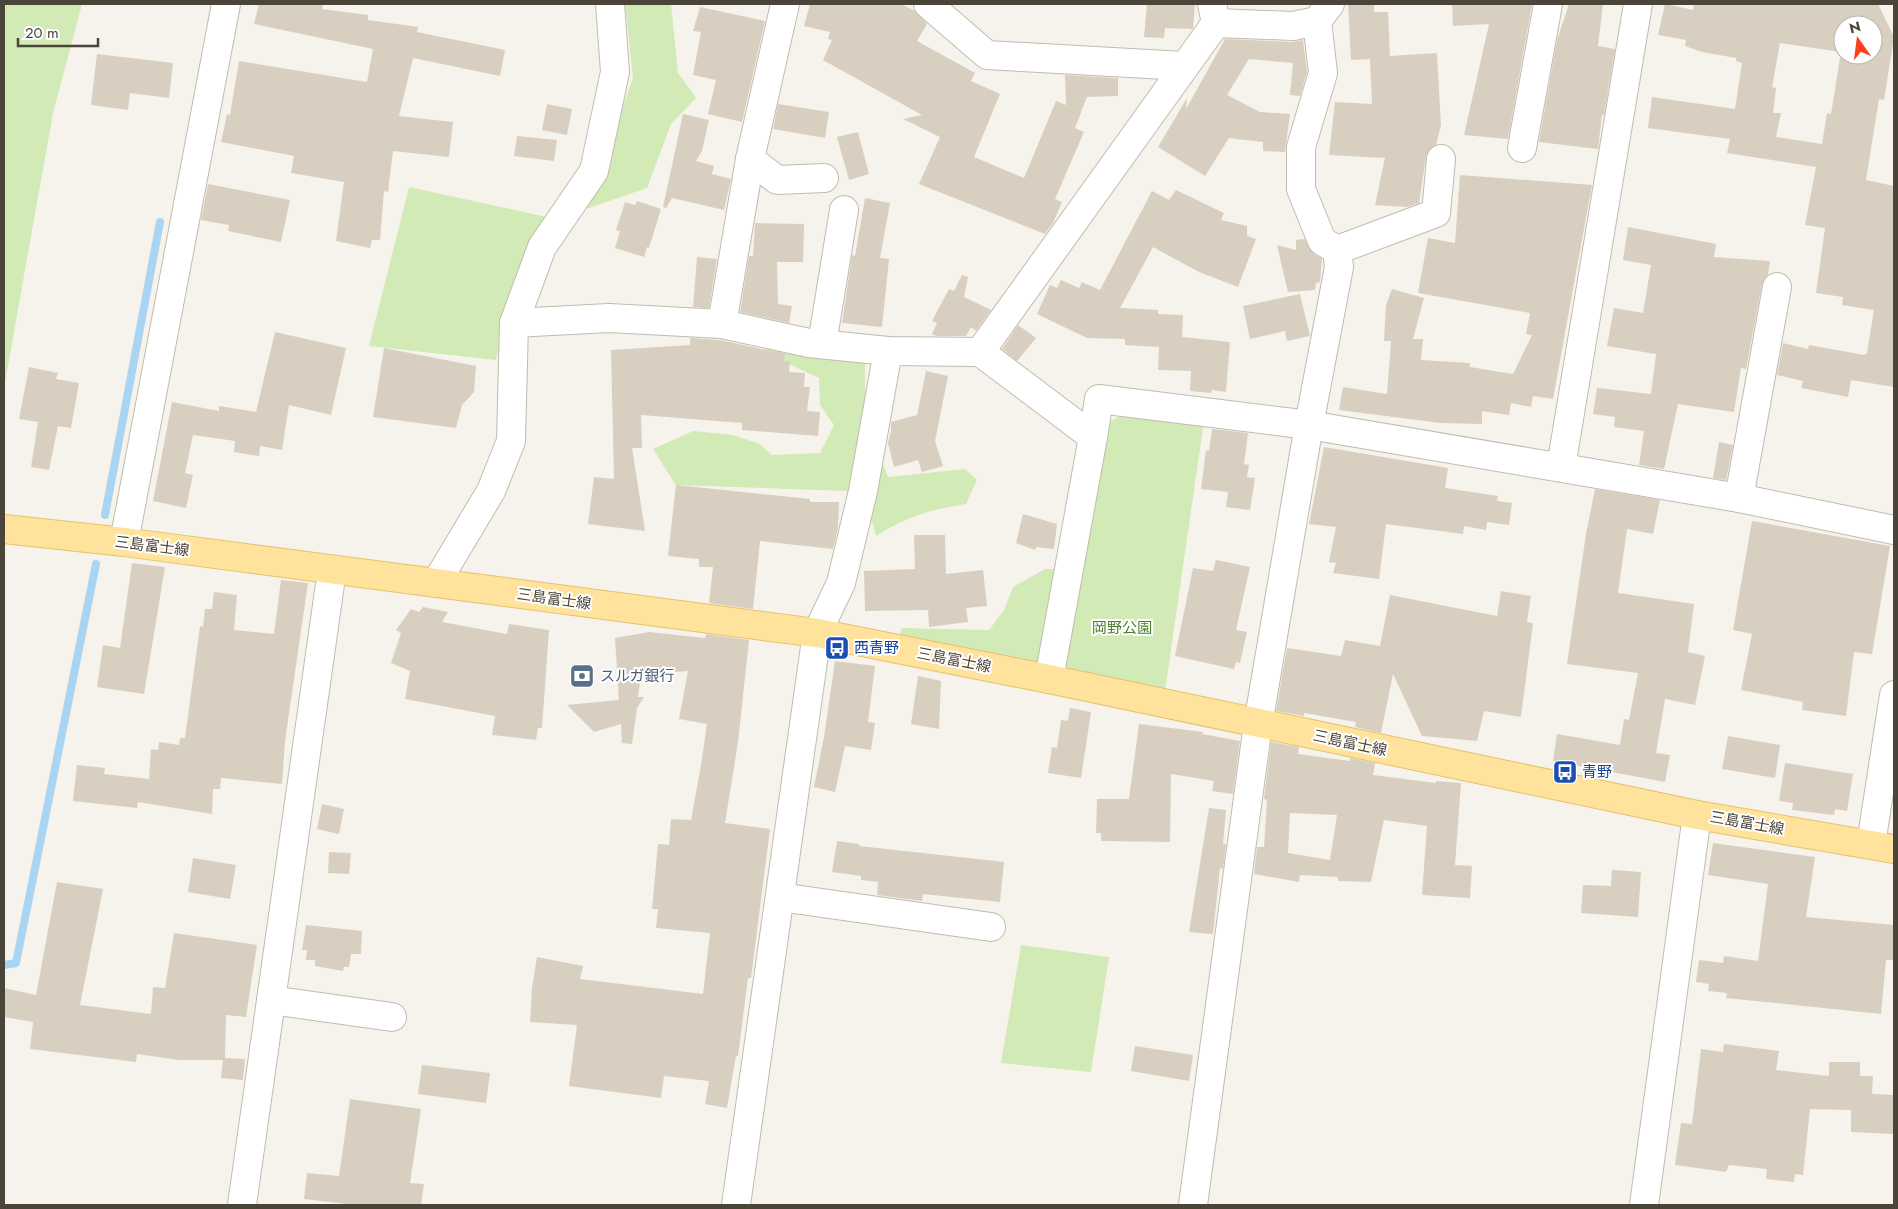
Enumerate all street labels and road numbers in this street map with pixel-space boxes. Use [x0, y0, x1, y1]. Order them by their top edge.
street label: 三島富士線 [113, 531, 191, 561]
street label: 三島富士線 [515, 583, 593, 615]
street label: 三島富士線 [915, 642, 993, 678]
street label: 三島富士線 [1311, 724, 1389, 762]
street label: 三島富士線 [1708, 806, 1786, 840]

